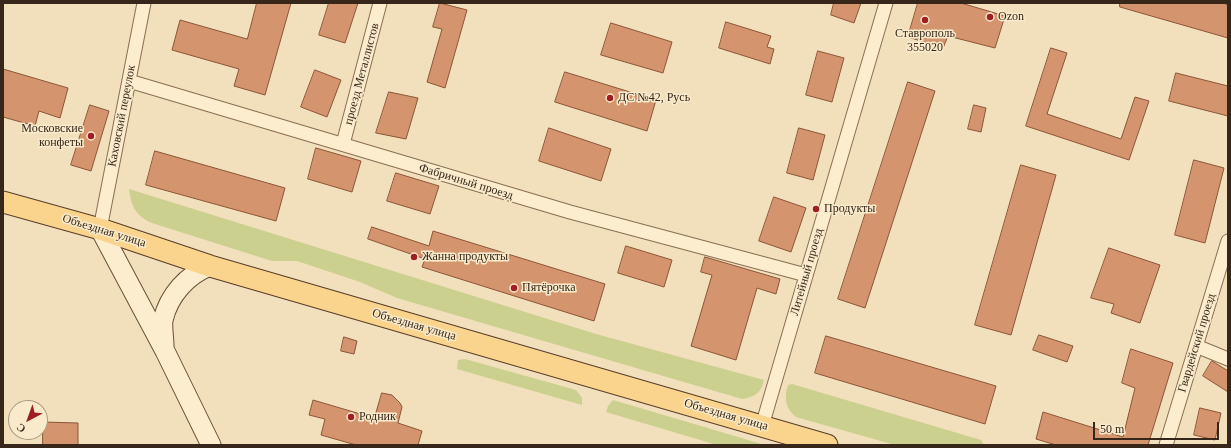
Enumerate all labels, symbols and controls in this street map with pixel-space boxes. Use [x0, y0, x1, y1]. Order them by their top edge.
place label: Ozon [998, 10, 1024, 24]
marker: Ozon [985, 12, 995, 22]
marker: Ставрополь 355020 [920, 15, 930, 25]
street label: проезд Металлистов [341, 22, 383, 126]
place label: Ставрополь 355020 [895, 27, 955, 55]
street label: Каховский переулок [105, 64, 139, 168]
place label: ДС №42, Русь [618, 91, 690, 105]
marker: ДС №42, Русь [605, 93, 615, 103]
place label: Московские конфеты [21, 122, 83, 150]
marker: Московские конфеты [86, 131, 96, 141]
street label: Фабричный проезд [417, 161, 515, 203]
place label: Продукты [824, 202, 875, 216]
marker: Продукты [811, 204, 821, 214]
street label: Объездная улица [60, 211, 148, 251]
street label: Литейный проезд [788, 227, 826, 317]
place label: Жанна продукты [422, 250, 508, 264]
marker: Жанна продукты [409, 252, 419, 262]
place label: Пятёрочка [522, 281, 575, 295]
marker: Пятёрочка [509, 283, 519, 293]
street label: Гвардейский проезд [1175, 292, 1219, 394]
street label: Объездная улица [370, 306, 458, 344]
street label: Объездная улица [682, 396, 770, 434]
north arrow [8, 400, 48, 440]
place label: Родник [359, 410, 396, 424]
marker: Родник [346, 412, 356, 422]
scale bar [1095, 414, 1221, 440]
text: С [14, 421, 28, 435]
text: 50 m [1100, 422, 1124, 436]

